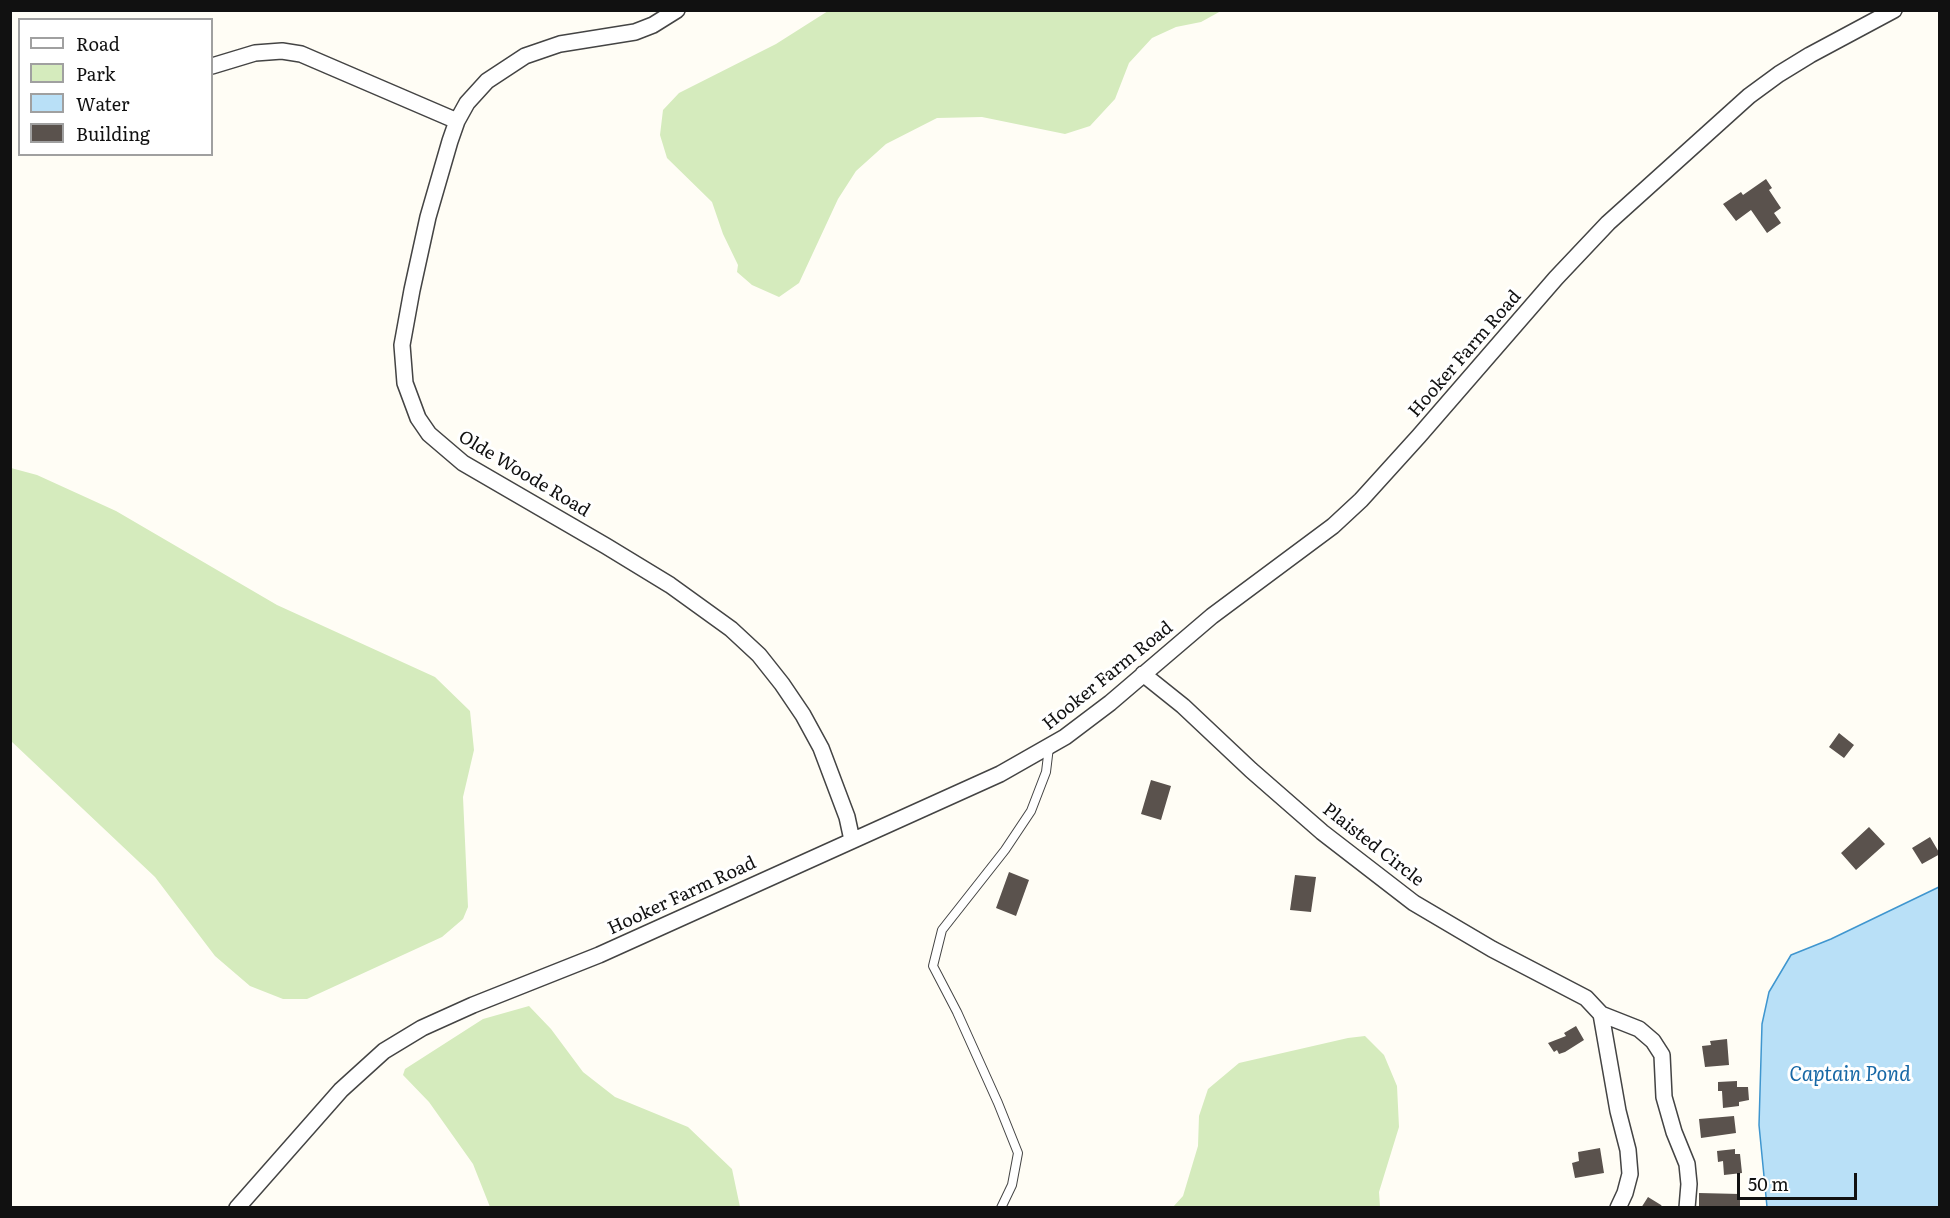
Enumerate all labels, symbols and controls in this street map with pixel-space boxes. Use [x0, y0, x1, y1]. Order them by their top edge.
legend [18, 18, 213, 156]
text: Road [76, 30, 120, 57]
text: Park [76, 60, 115, 87]
text: Water [76, 90, 129, 117]
text: Building [76, 120, 150, 147]
street label: Hooker Farm Road [1404, 286, 1526, 422]
street label: Olde Woode Road [454, 426, 594, 522]
street label: Hooker Farm Road [1039, 617, 1177, 735]
street label: Plaisted Circle [1318, 799, 1428, 891]
street label: Hooker Farm Road [605, 852, 759, 940]
water label: Captain Pond [1789, 1063, 1911, 1087]
scale bar [1740, 1161, 1860, 1199]
text: 50 m [1748, 1170, 1789, 1197]

